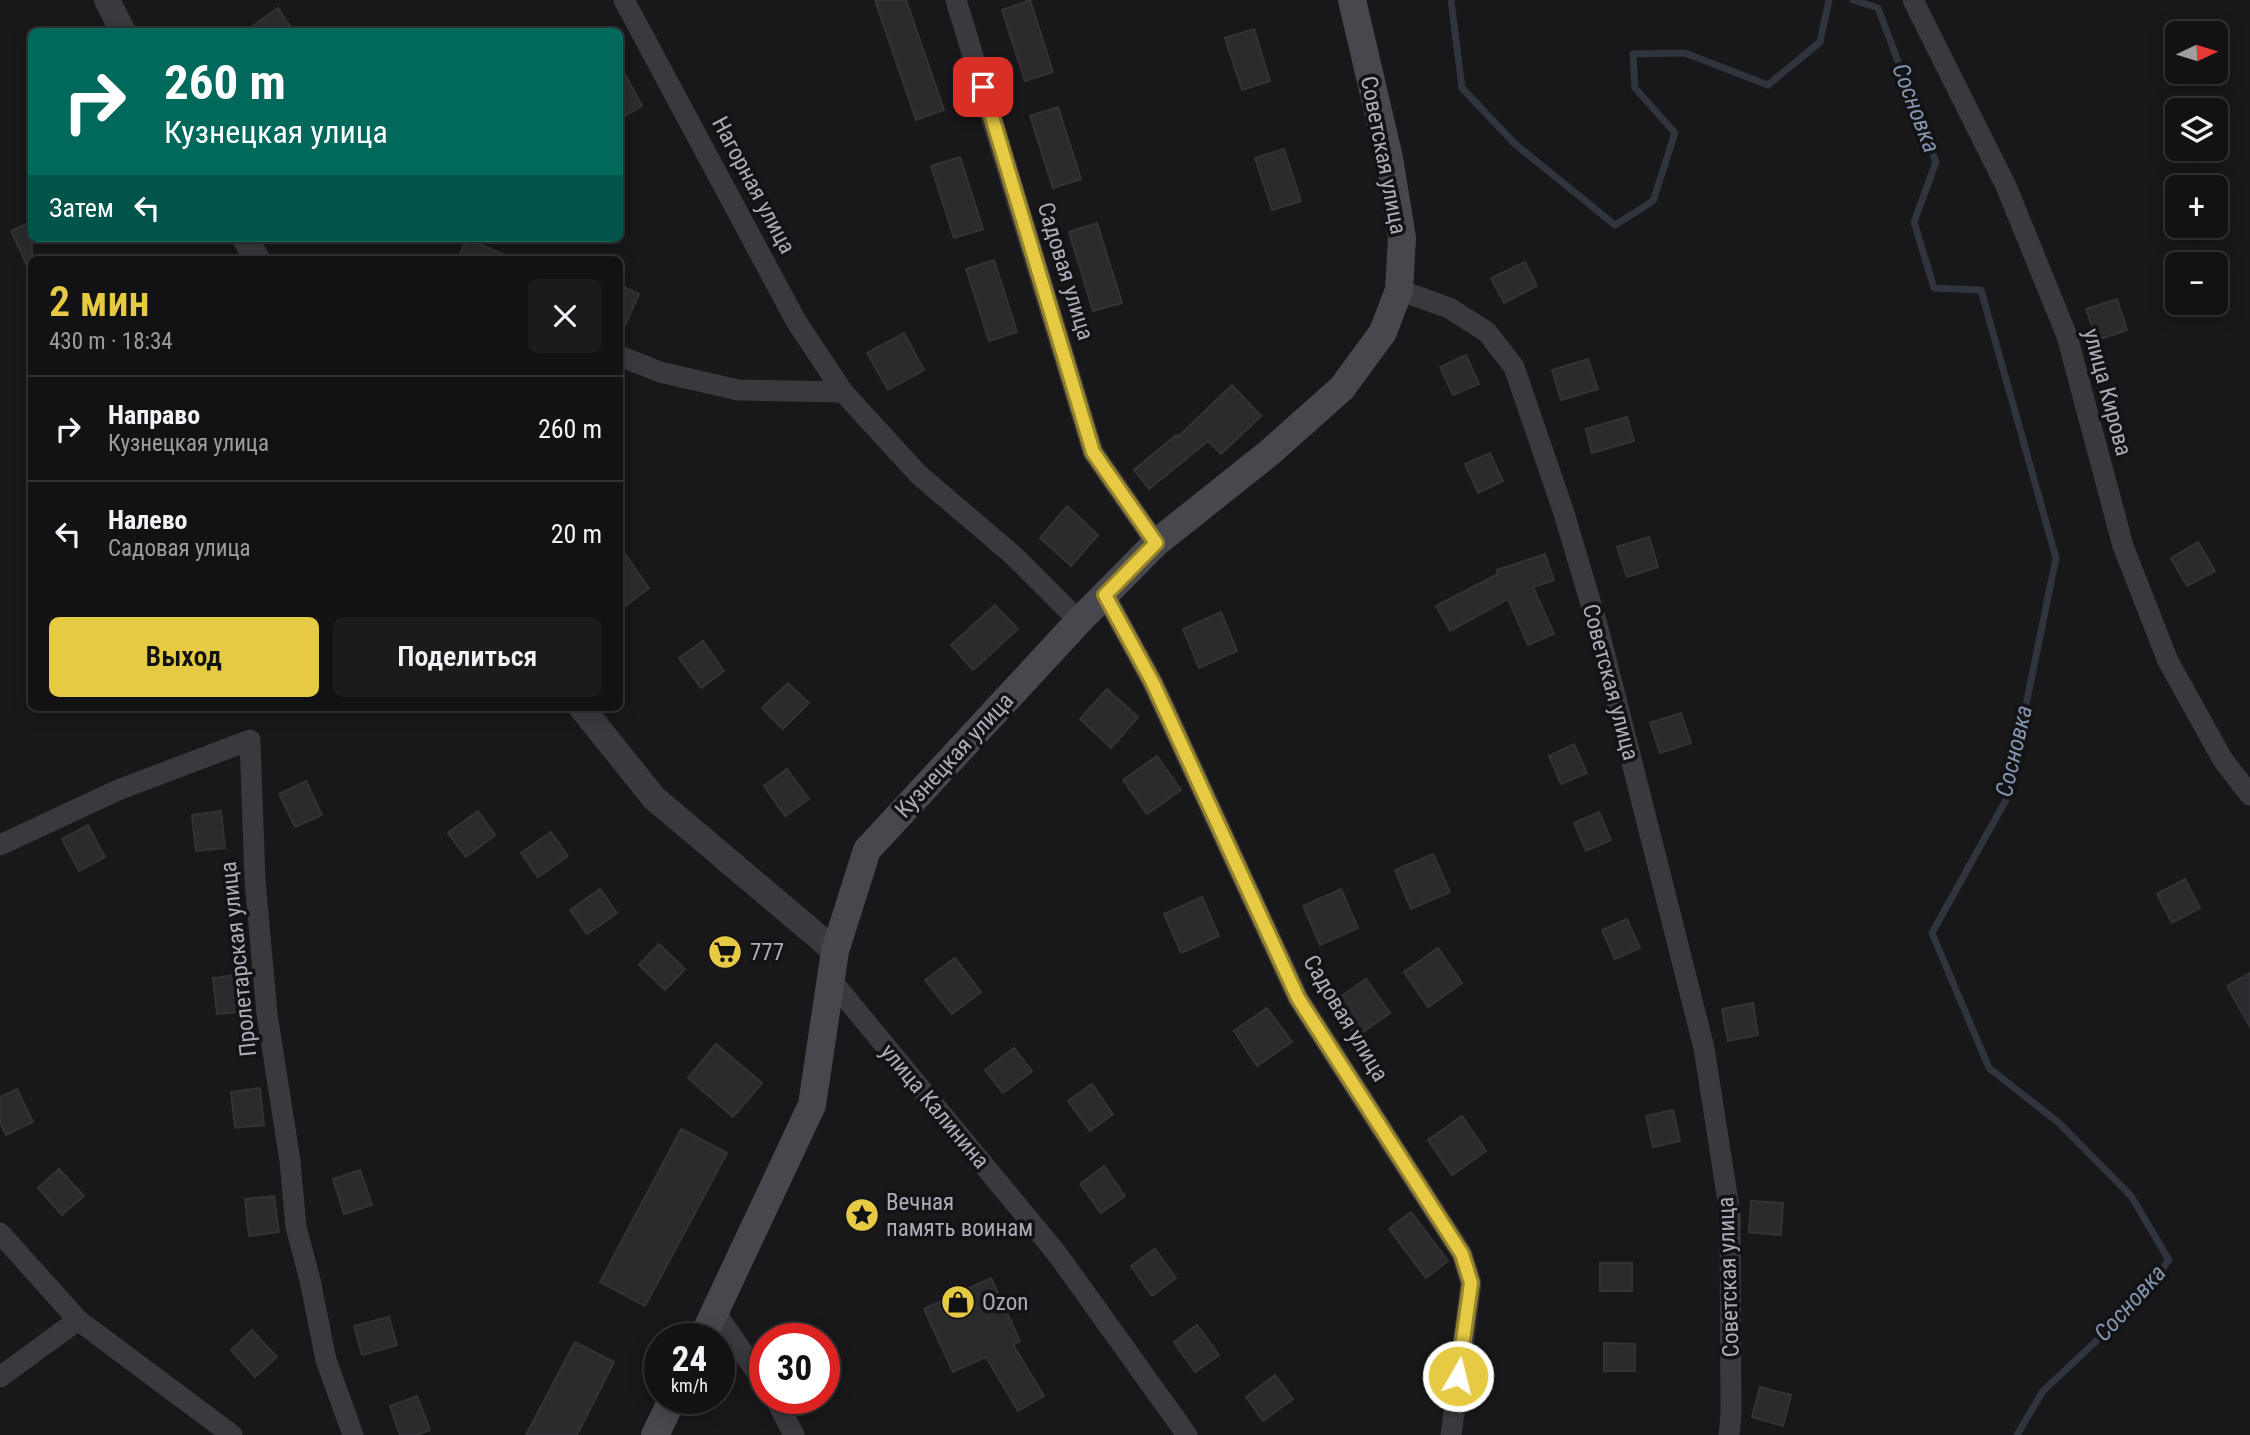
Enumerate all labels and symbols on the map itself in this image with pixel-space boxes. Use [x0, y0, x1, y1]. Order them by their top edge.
north arrow [2165, 21, 2228, 84]
pin [953, 57, 1013, 117]
water label: Сосновка [1886, 59, 1946, 157]
street label: Советская улица [1355, 74, 1412, 236]
street label: Нагорная улица [706, 112, 801, 258]
street label: Садовая улица [1032, 199, 1099, 343]
street label: улица Кирова [2078, 325, 2137, 459]
street label: Советская улица [1577, 601, 1644, 763]
street label: Кузнецкая улица [890, 687, 1019, 823]
water label: Сосновка [1990, 702, 2038, 800]
street label: Пролетарская улица [215, 860, 262, 1058]
supermarket icon: 777 [706, 933, 744, 971]
place label: 777 [750, 939, 784, 966]
street label: Садовая улица [1297, 950, 1394, 1086]
street label: улица Калинина [875, 1038, 995, 1174]
place label: Вечная память воинам [886, 1189, 1033, 1242]
place icon: Вечная память воинам [843, 1196, 881, 1234]
street label: Советская улица [1712, 1196, 1745, 1358]
water label: Сосновка [2088, 1259, 2172, 1347]
shop icon: Ozon [939, 1283, 977, 1321]
place label: Ozon [982, 1289, 1028, 1316]
speed limit sign: 30 [749, 1323, 840, 1414]
position arrow [1421, 1339, 1495, 1413]

